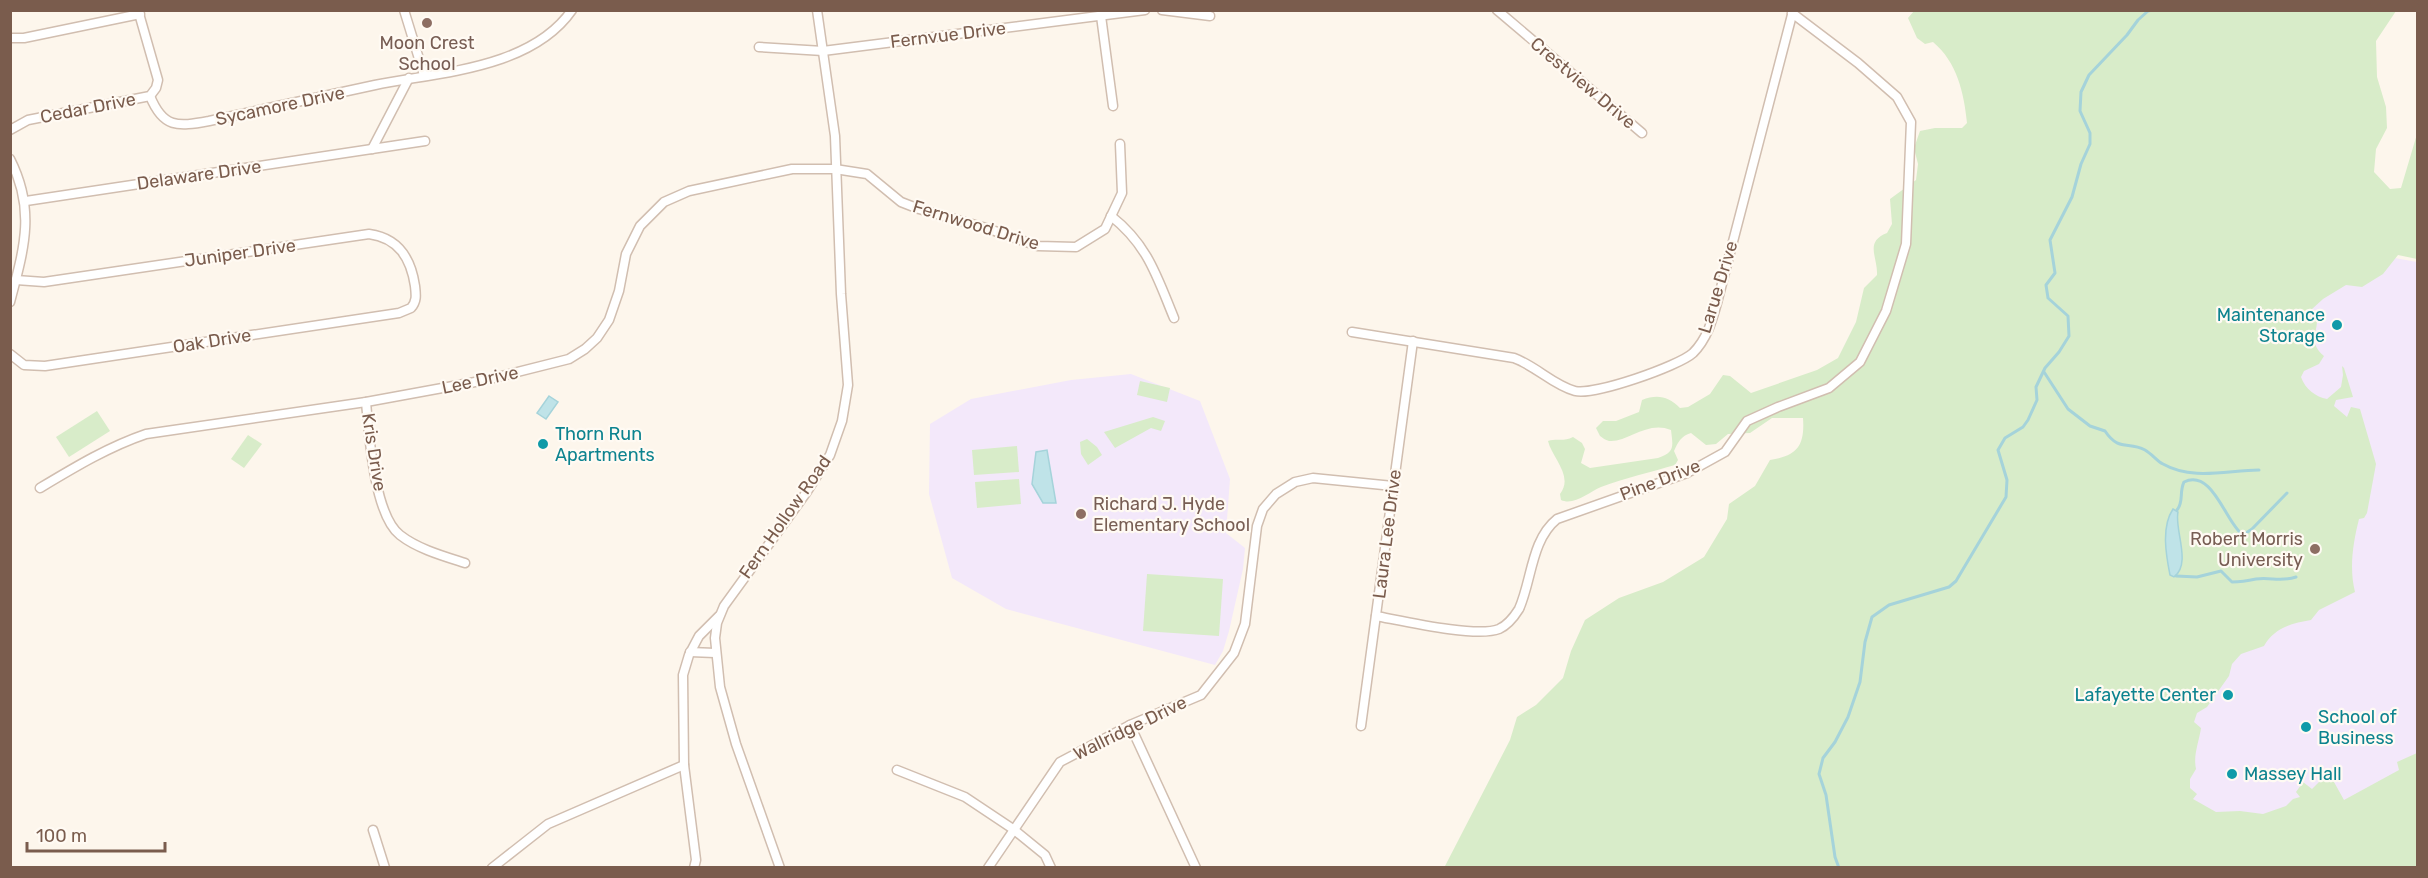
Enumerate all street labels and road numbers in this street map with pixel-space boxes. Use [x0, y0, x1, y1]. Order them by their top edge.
street label: Fernvue Drive [889, 17, 1007, 53]
street label: Crestview Drive [1526, 33, 1640, 133]
street label: Sycamore Drive [213, 82, 347, 130]
street label: Cedar Drive [38, 88, 138, 128]
street label: Delaware Drive [135, 155, 263, 195]
street label: Fernwood Drive [910, 195, 1042, 255]
street label: Juniper Drive [183, 234, 297, 272]
street label: Larue Drive [1694, 238, 1742, 336]
street label: Oak Drive [171, 324, 253, 358]
street label: Lee Drive [440, 361, 520, 399]
street label: Kris Drive [357, 411, 391, 493]
street label: Fern Hollow Road [734, 451, 836, 583]
street label: Pine Drive [1617, 455, 1703, 505]
street label: Laura Lee Drive [1368, 468, 1406, 600]
street label: Wallridge Drive [1070, 691, 1190, 765]

